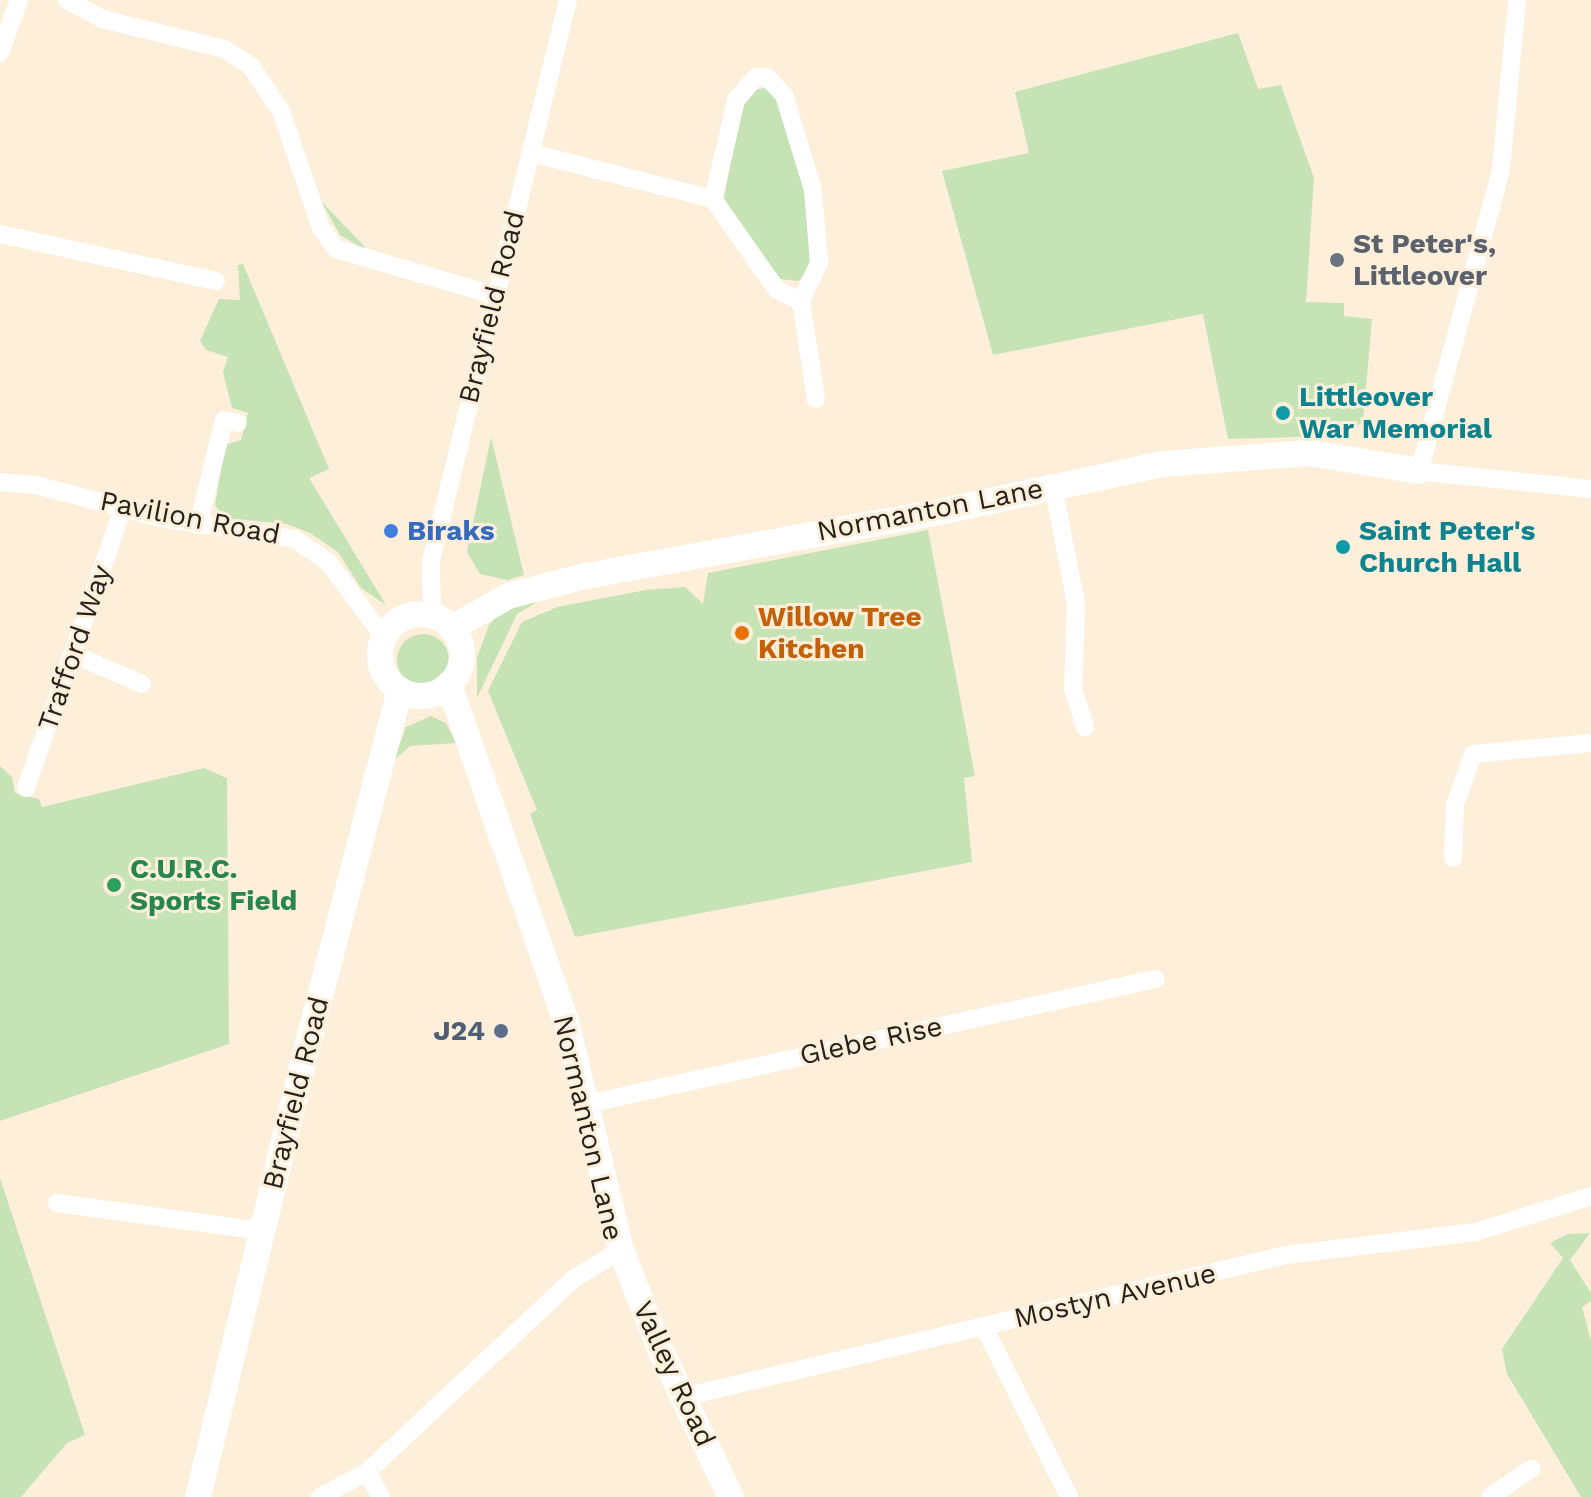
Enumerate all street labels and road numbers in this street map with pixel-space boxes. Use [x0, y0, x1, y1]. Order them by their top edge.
street label: Brayfield Road [452, 207, 532, 407]
street label: Normanton Lane [814, 472, 1046, 548]
street label: Pavilion Road [97, 484, 283, 552]
street label: Trafford Way [31, 561, 119, 735]
street label: Brayfield Road [256, 993, 336, 1193]
street label: Glebe Rise [797, 1009, 945, 1073]
street label: Normanton Lane [546, 1012, 630, 1244]
street label: Mostyn Avenue [1010, 1256, 1220, 1336]
street label: Valley Road [626, 1296, 722, 1452]

